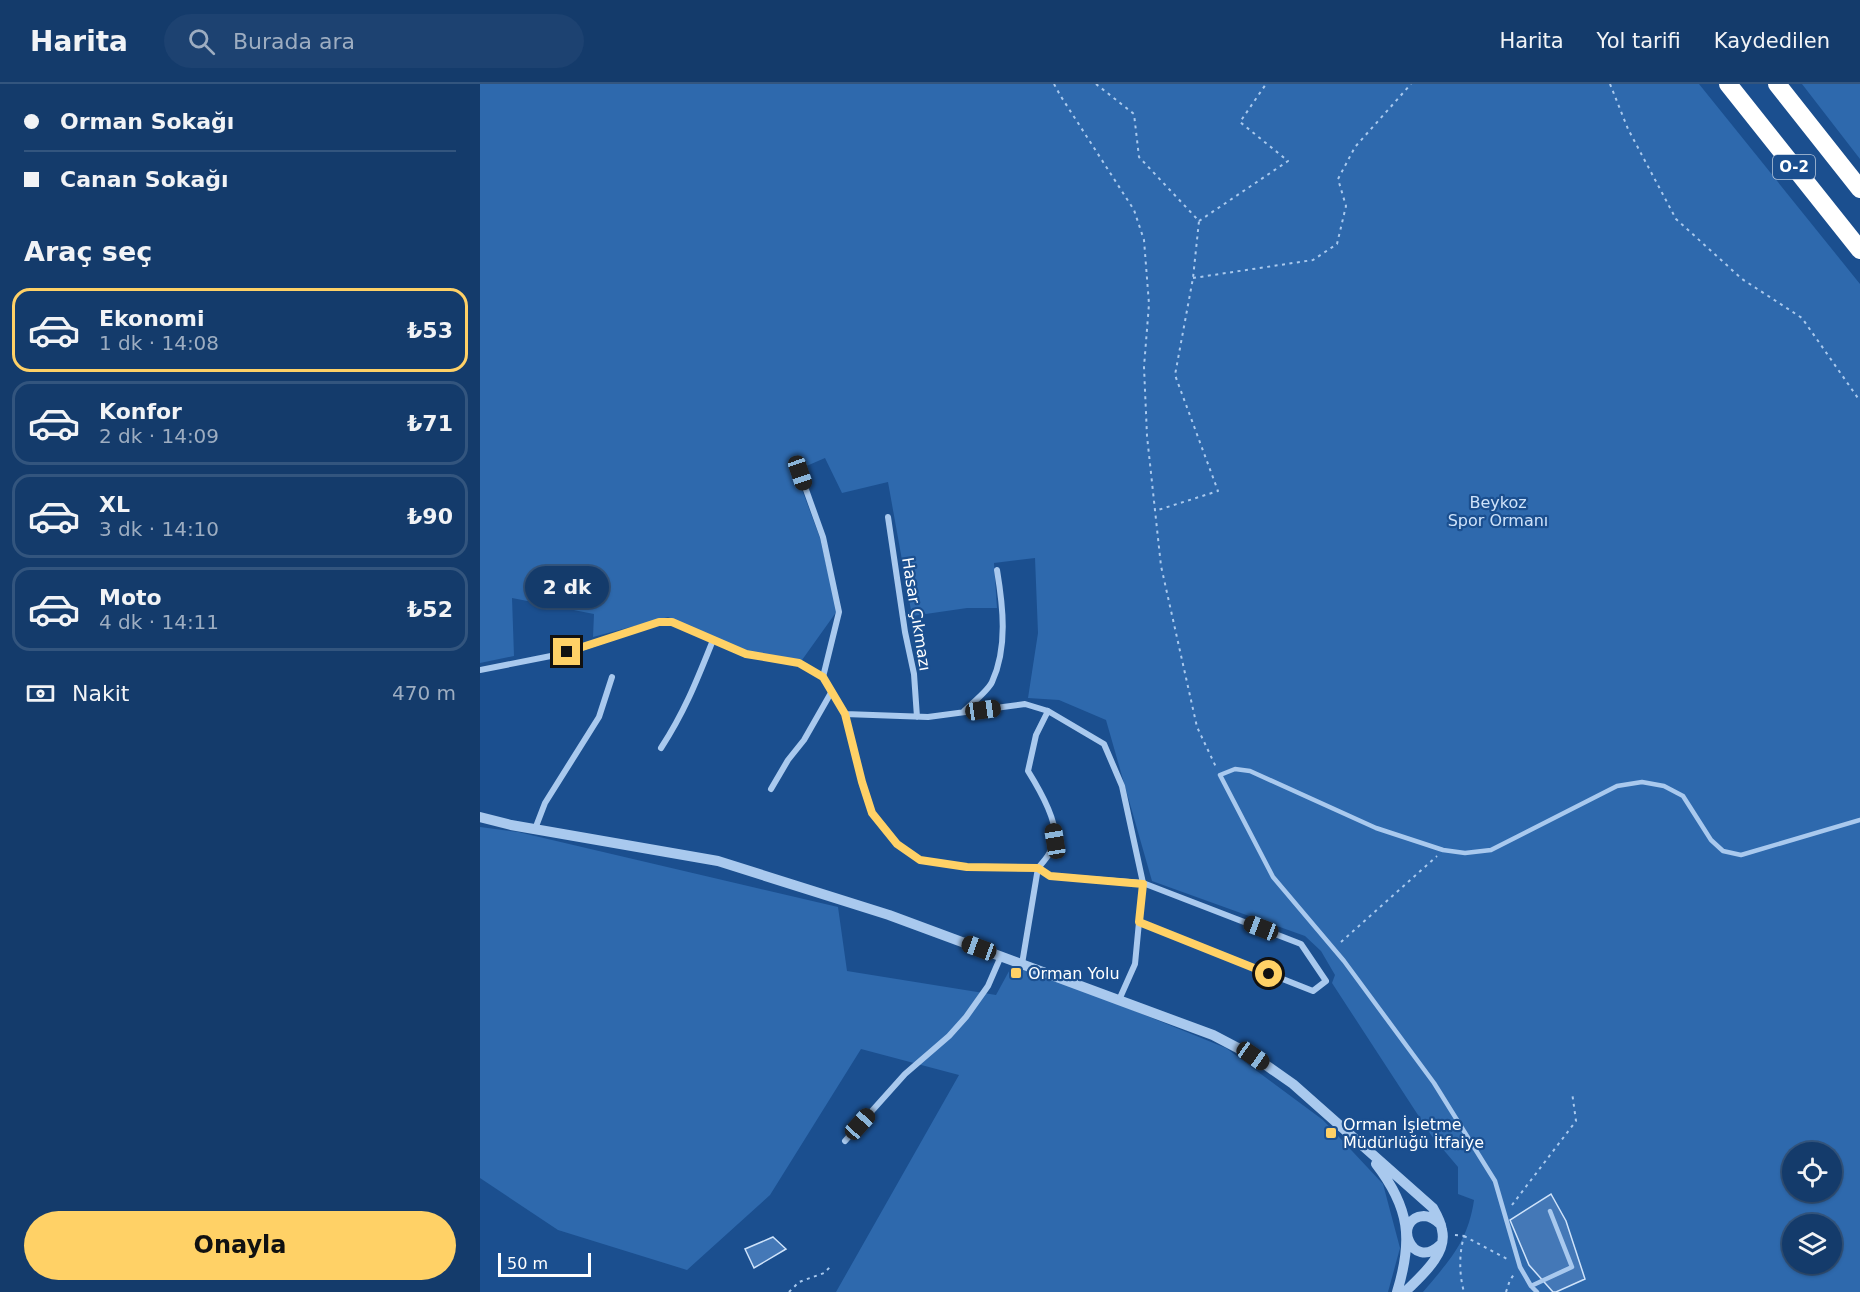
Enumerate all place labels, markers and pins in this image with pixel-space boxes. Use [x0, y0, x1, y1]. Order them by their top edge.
place label: Orman Yolu [1028, 964, 1120, 983]
marker: Orman Yolu [1009, 966, 1023, 980]
place label: Orman İşletme Müdürlüğü İtfaiye [1343, 1115, 1484, 1152]
marker: Orman İşletme Müdürlüğü İtfaiye [1324, 1126, 1338, 1140]

